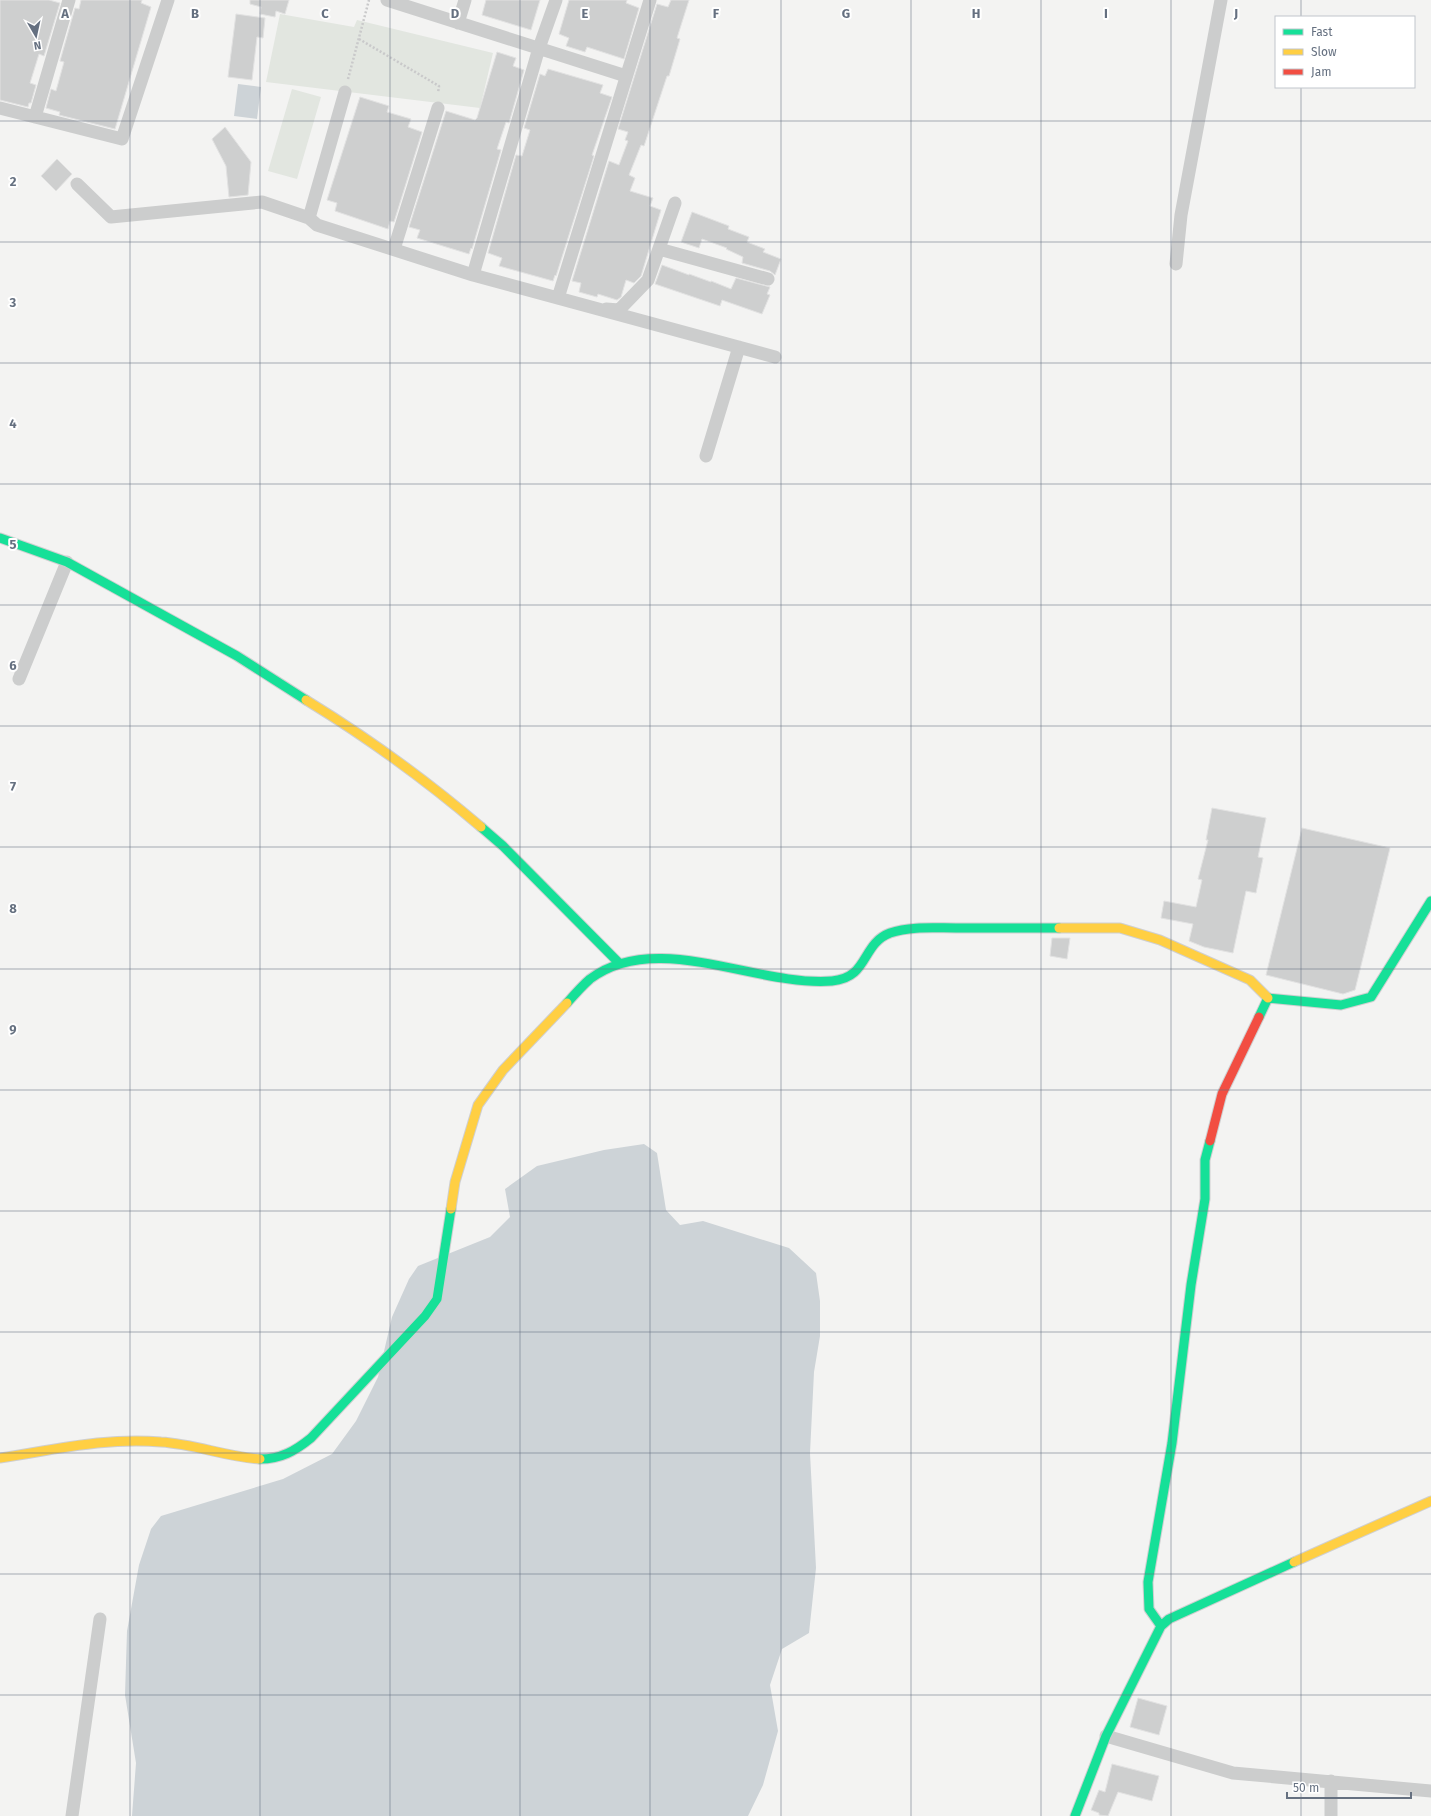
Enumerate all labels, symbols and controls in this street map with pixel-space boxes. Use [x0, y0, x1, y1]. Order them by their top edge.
text: A [60, 6, 69, 21]
text: B [191, 6, 199, 21]
text: C [321, 6, 329, 21]
text: D [451, 6, 460, 21]
text: E [582, 6, 589, 21]
text: F [713, 6, 720, 21]
text: G [842, 6, 850, 21]
text: H [972, 6, 980, 21]
text: I [1104, 6, 1108, 21]
text: J [1233, 6, 1238, 21]
north arrow [16, 16, 56, 56]
legend [1275, 16, 1415, 88]
text: Fast [1311, 25, 1333, 39]
text: N [33, 38, 42, 52]
text: Slow [1311, 45, 1337, 59]
text: Jam [1311, 65, 1331, 79]
text: 2 [10, 174, 17, 189]
text: 3 [9, 295, 17, 310]
text: 4 [9, 416, 17, 431]
text: 5 [10, 537, 17, 552]
text: 6 [9, 658, 17, 673]
text: 7 [10, 779, 16, 794]
text: 8 [9, 901, 17, 916]
text: 9 [9, 1022, 17, 1037]
scale bar [1287, 1774, 1411, 1800]
text: 50 m [1293, 1781, 1319, 1795]

